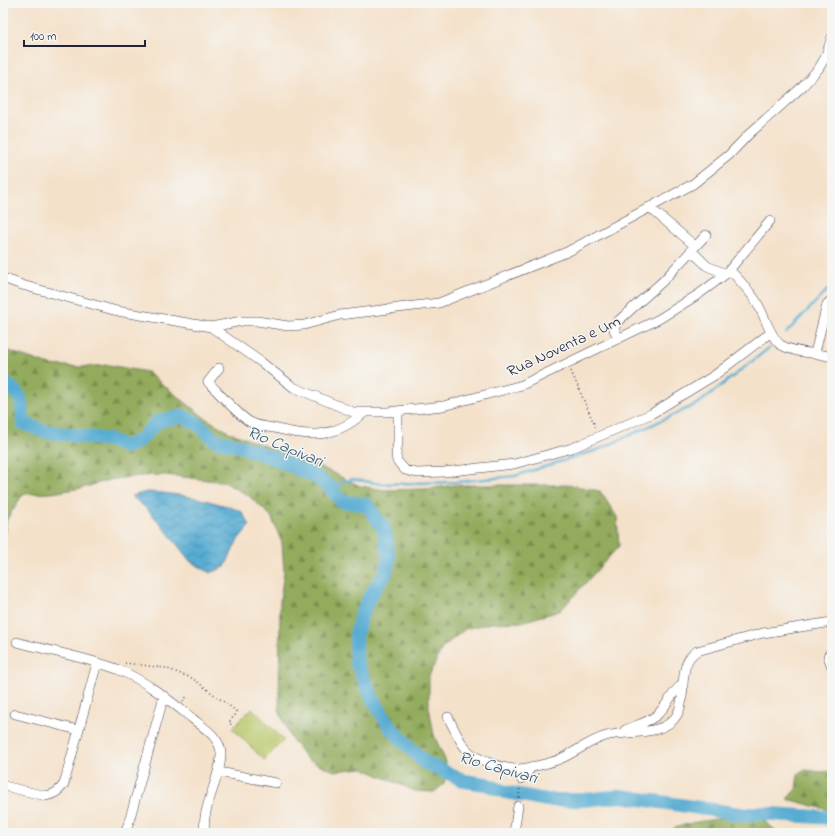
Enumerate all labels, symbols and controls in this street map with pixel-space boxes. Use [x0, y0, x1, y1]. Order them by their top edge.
scale bar [24, 22, 145, 48]
text: 100 m [30, 28, 57, 46]
street label: Rua Noventa e Um [503, 310, 625, 384]
water label: Rio Capivari [243, 420, 329, 475]
water label: Rio Capivari [456, 745, 542, 792]

